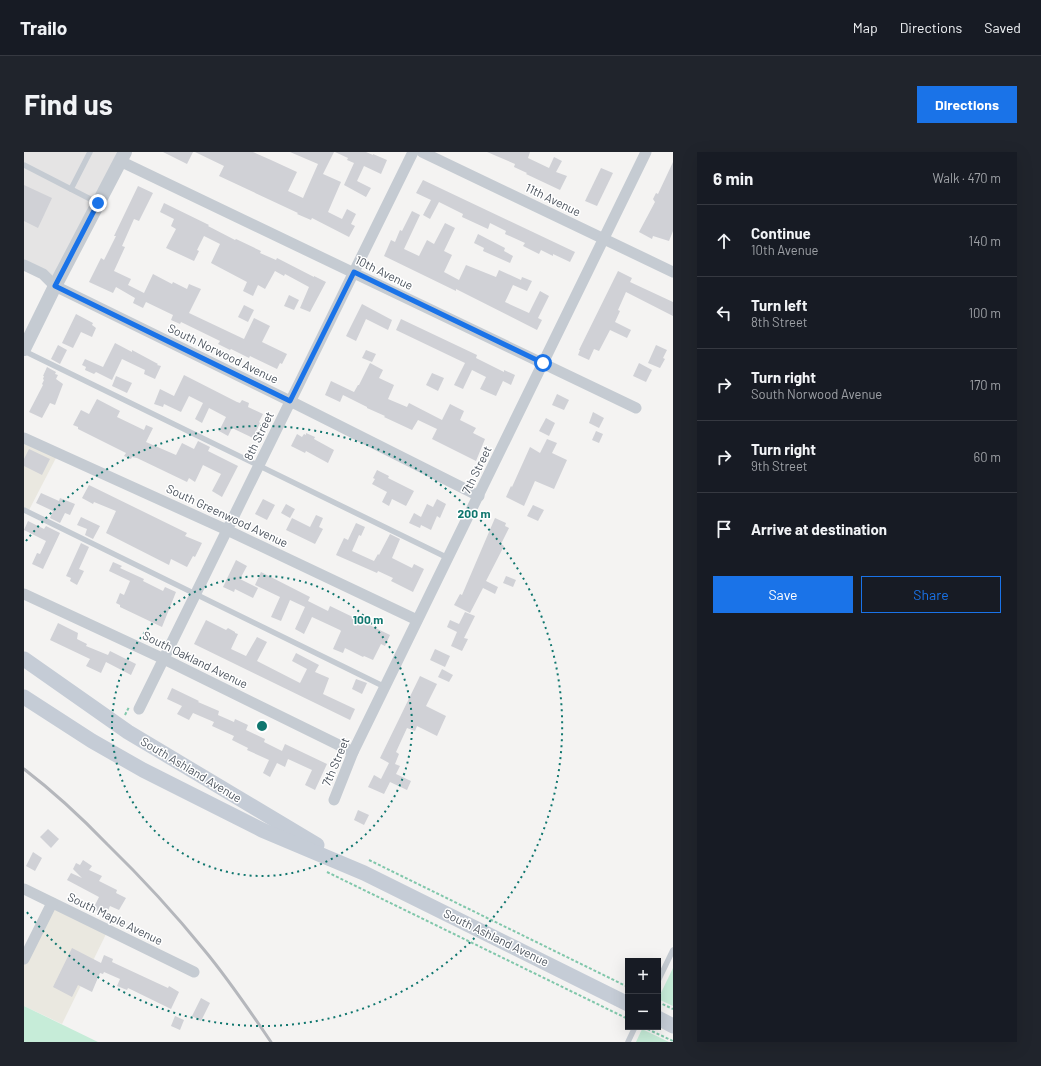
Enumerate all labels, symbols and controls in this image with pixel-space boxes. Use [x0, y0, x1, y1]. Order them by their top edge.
text: Trailo [20, 16, 67, 39]
text: Map [853, 19, 878, 36]
text: Directions [900, 19, 962, 36]
text: Saved [984, 19, 1021, 36]
button: Directions [917, 86, 1017, 123]
text: Find us [24, 87, 113, 121]
text: 6 min [713, 168, 753, 188]
text: Walk · 470 m [933, 170, 1001, 186]
street label: 11th Avenue [523, 180, 583, 219]
route end [89, 194, 107, 212]
text: Continue [751, 224, 811, 242]
icon: ahead [713, 230, 735, 252]
text: 140 m [969, 233, 1001, 249]
text: 10th Avenue [751, 242, 819, 258]
street label: 10th Avenue [353, 252, 416, 292]
text: Turn left [751, 296, 807, 314]
icon: left [713, 302, 735, 324]
text: 100 m [968, 305, 1001, 321]
text: 8th Street [751, 314, 808, 330]
street label: South Norwood Avenue [166, 320, 281, 386]
route start [534, 354, 552, 372]
text: Turn right [751, 368, 816, 386]
icon: right [713, 374, 735, 396]
text: 170 m [970, 377, 1001, 393]
text: South Norwood Avenue [751, 386, 882, 402]
street label: 8th Street [240, 409, 276, 462]
text: Turn right [751, 440, 816, 458]
street label: 7th Street [458, 443, 494, 496]
icon: right [713, 446, 735, 468]
text: 60 m [974, 449, 1001, 465]
text: 9th Street [751, 458, 808, 474]
street label: South Greenwood Avenue [164, 481, 290, 549]
text: 200 m [458, 506, 490, 520]
icon: arrive [713, 518, 735, 540]
text: Arrive at destination [751, 520, 887, 538]
button: Save [713, 576, 853, 613]
button: Share [861, 576, 1001, 613]
text: 100 m [353, 612, 383, 626]
street label: South Oakland Avenue [141, 628, 250, 691]
centre of rings [255, 719, 269, 733]
street label: South Ashland Avenue [139, 733, 244, 805]
street label: 7th Street [319, 735, 352, 788]
street label: South Maple Avenue [66, 889, 165, 947]
street label: South Ashland Avenue [442, 906, 551, 969]
map controls [625, 958, 661, 1030]
button: + [625, 958, 661, 994]
button: − [625, 994, 661, 1030]

